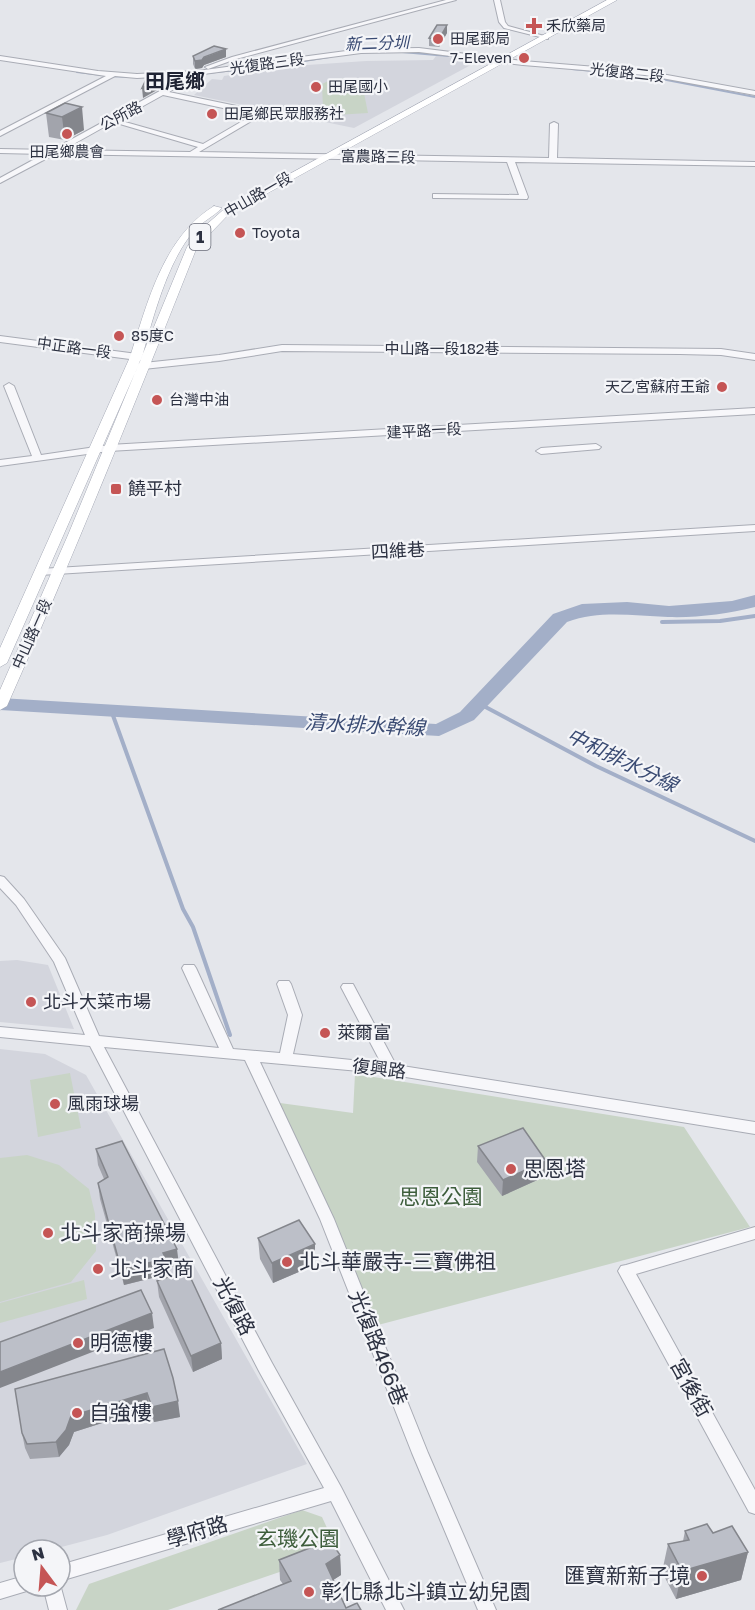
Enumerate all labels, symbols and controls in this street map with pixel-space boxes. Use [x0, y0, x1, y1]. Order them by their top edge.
place label: 禾欣藥局 [546, 16, 606, 34]
marker: 禾欣藥局 [527, 19, 541, 33]
place label: 田尾郵局 [450, 29, 510, 47]
water label: 新二分圳 [345, 32, 411, 54]
marker: 田尾郵局 [431, 32, 445, 46]
place label: 7-Eleven [450, 48, 512, 66]
street label: 光復路三段 [228, 49, 305, 77]
marker: 7-Eleven [517, 51, 531, 65]
street label: 光復路二段 [589, 59, 665, 85]
district label: 田尾鄉 [145, 68, 205, 92]
place label: 田尾國小 [328, 77, 388, 95]
marker: 田尾國小 [309, 80, 323, 94]
street label: 公所路 [96, 97, 145, 134]
place label: 田尾鄉民眾服務社 [224, 104, 344, 122]
marker: 田尾鄉民眾服務社 [205, 107, 219, 121]
marker: 田尾鄉農會 [60, 127, 74, 141]
place label: 田尾鄉農會 [29, 142, 105, 160]
street label: 富農路三段 [340, 146, 416, 166]
street label: 中山路一段 [221, 168, 294, 221]
place label: Toyota [252, 223, 300, 241]
road number: 1 [190, 224, 210, 250]
marker: Toyota [233, 226, 247, 240]
place label: 85度C [131, 326, 174, 344]
marker: 85度C [112, 329, 126, 343]
street label: 中正路一段 [36, 333, 113, 361]
street label: 中山路一段182巷 [384, 339, 500, 357]
place label: 天乙宮蘇府王爺 [605, 377, 710, 395]
marker: 天乙宮蘇府王爺 [715, 380, 729, 394]
place label: 台灣中油 [169, 390, 229, 408]
marker: 台灣中油 [150, 393, 164, 407]
street label: 建平路一段 [386, 419, 462, 441]
place label: 饒平村 [128, 477, 182, 499]
marker: 饒平村 [109, 482, 123, 496]
street label: 四維巷 [370, 538, 425, 562]
street label: 中山路一段 [8, 596, 55, 672]
water label: 清水排水幹線 [305, 709, 428, 739]
water label: 中和排水分線 [563, 722, 683, 797]
place label: 北斗大菜市場 [43, 990, 151, 1012]
marker: 北斗大菜市場 [24, 995, 38, 1009]
place label: 萊爾富 [337, 1021, 391, 1043]
marker: 萊爾富 [318, 1026, 332, 1040]
street label: 復興路 [351, 1054, 407, 1082]
place label: 風雨球場 [67, 1092, 139, 1114]
marker: 風雨球場 [48, 1097, 62, 1111]
place label: 思恩塔 [523, 1155, 586, 1181]
marker: 思恩塔 [504, 1162, 518, 1176]
park label: 思恩公園 [399, 1183, 483, 1209]
place label: 北斗家商操場 [60, 1219, 186, 1245]
marker: 北斗家商操場 [41, 1226, 55, 1240]
place label: 北斗華嚴寺-三寶佛祖 [299, 1248, 496, 1274]
place label: 北斗家商 [110, 1255, 194, 1281]
marker: 北斗華嚴寺-三寶佛祖 [280, 1255, 294, 1269]
marker: 北斗家商 [91, 1262, 105, 1276]
street label: 光復路 [209, 1272, 261, 1339]
street label: 光復路466巷 [344, 1286, 414, 1409]
place label: 明德樓 [90, 1329, 153, 1355]
marker: 明德樓 [71, 1336, 85, 1350]
street label: 宮後街 [665, 1354, 719, 1421]
place label: 自強樓 [89, 1399, 152, 1425]
marker: 自強樓 [70, 1406, 84, 1420]
street label: 學府路 [163, 1510, 231, 1552]
park label: 玄璣公園 [256, 1525, 340, 1551]
north arrow [12, 1538, 72, 1598]
text: N [29, 1542, 46, 1565]
place label: 匯寶新新子境 [564, 1562, 690, 1588]
marker: 匯寶新新子境 [695, 1569, 709, 1583]
place label: 彰化縣北斗鎮立幼兒園 [321, 1578, 531, 1604]
marker: 彰化縣北斗鎮立幼兒園 [302, 1585, 316, 1599]

